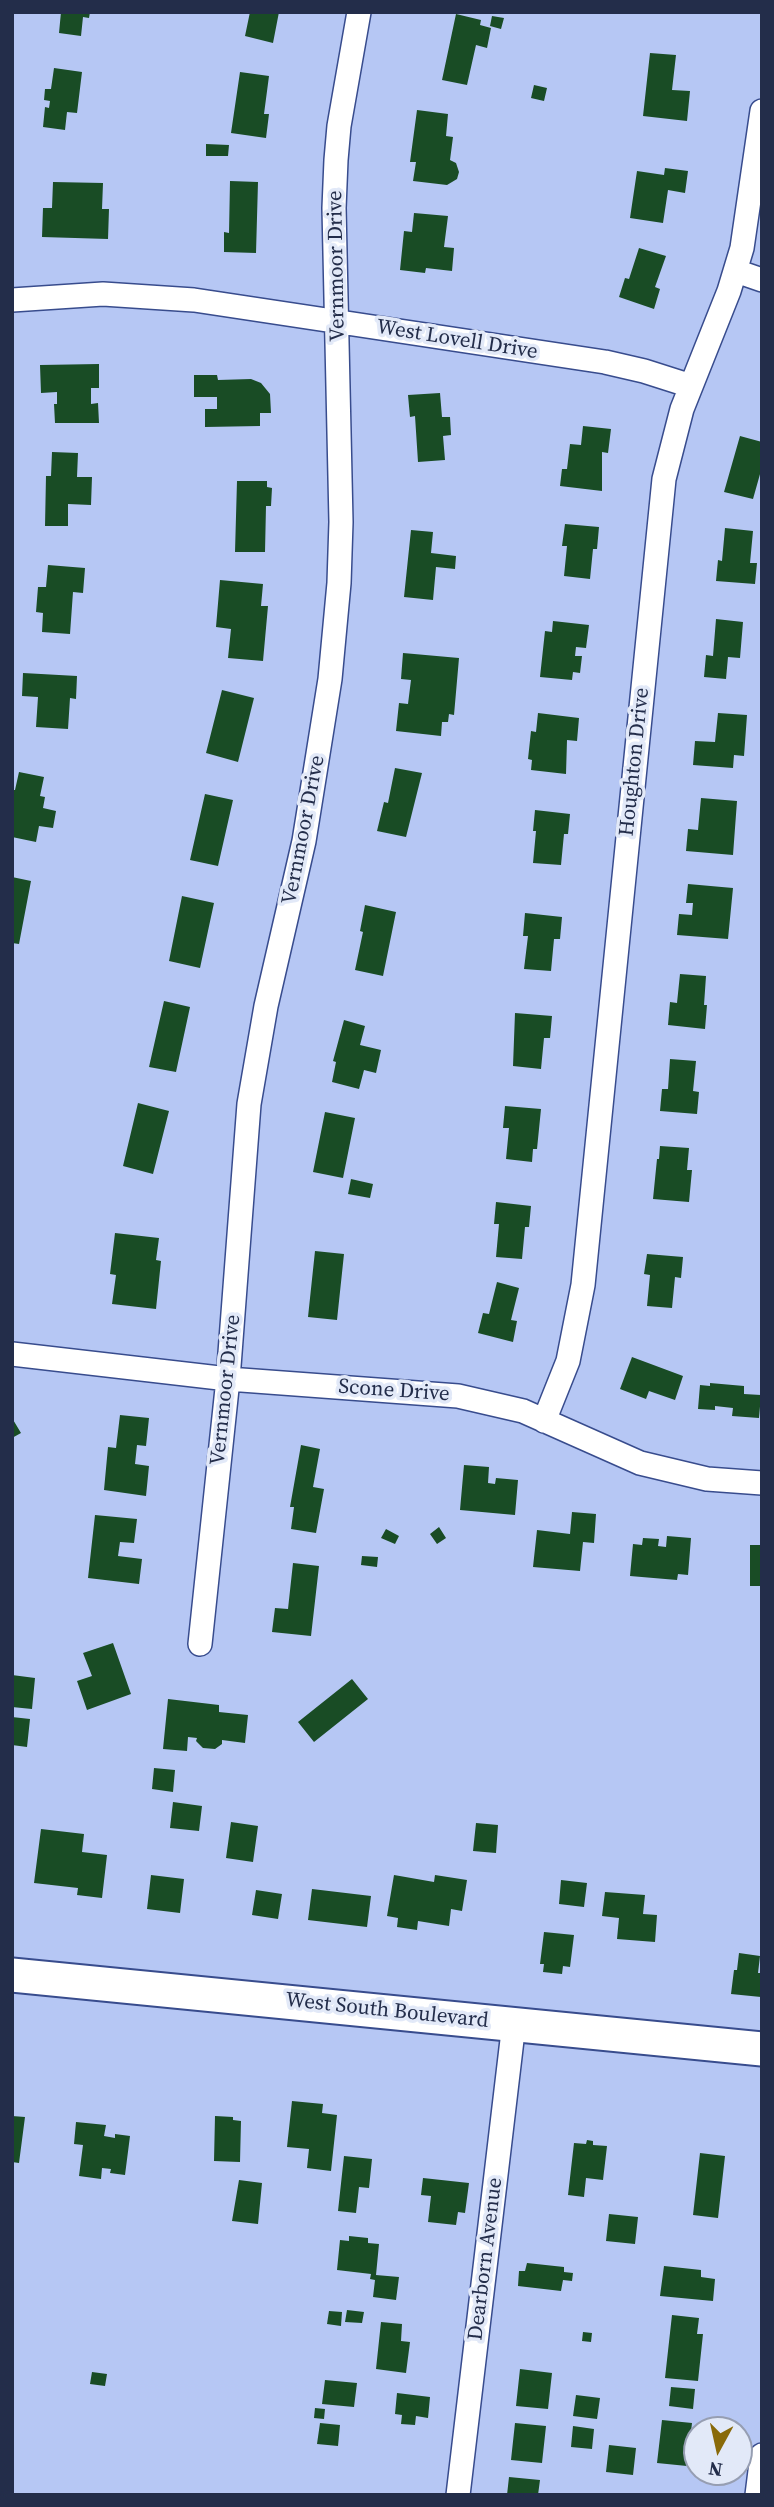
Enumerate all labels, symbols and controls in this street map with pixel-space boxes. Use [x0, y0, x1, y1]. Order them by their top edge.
street label: Vernmoor Drive [323, 190, 351, 342]
street label: West Lovell Drive [375, 315, 539, 365]
street label: Houghton Drive [615, 686, 655, 838]
street label: Vernmoor Drive [277, 753, 331, 907]
street label: Vernmoor Drive [206, 1313, 246, 1467]
street label: Scone Drive [338, 1375, 450, 1407]
street label: West South Boulevard [284, 1988, 490, 2034]
street label: Dearborn Avenue [464, 2176, 508, 2342]
north arrow [683, 2416, 753, 2486]
text: N [707, 2456, 724, 2484]

